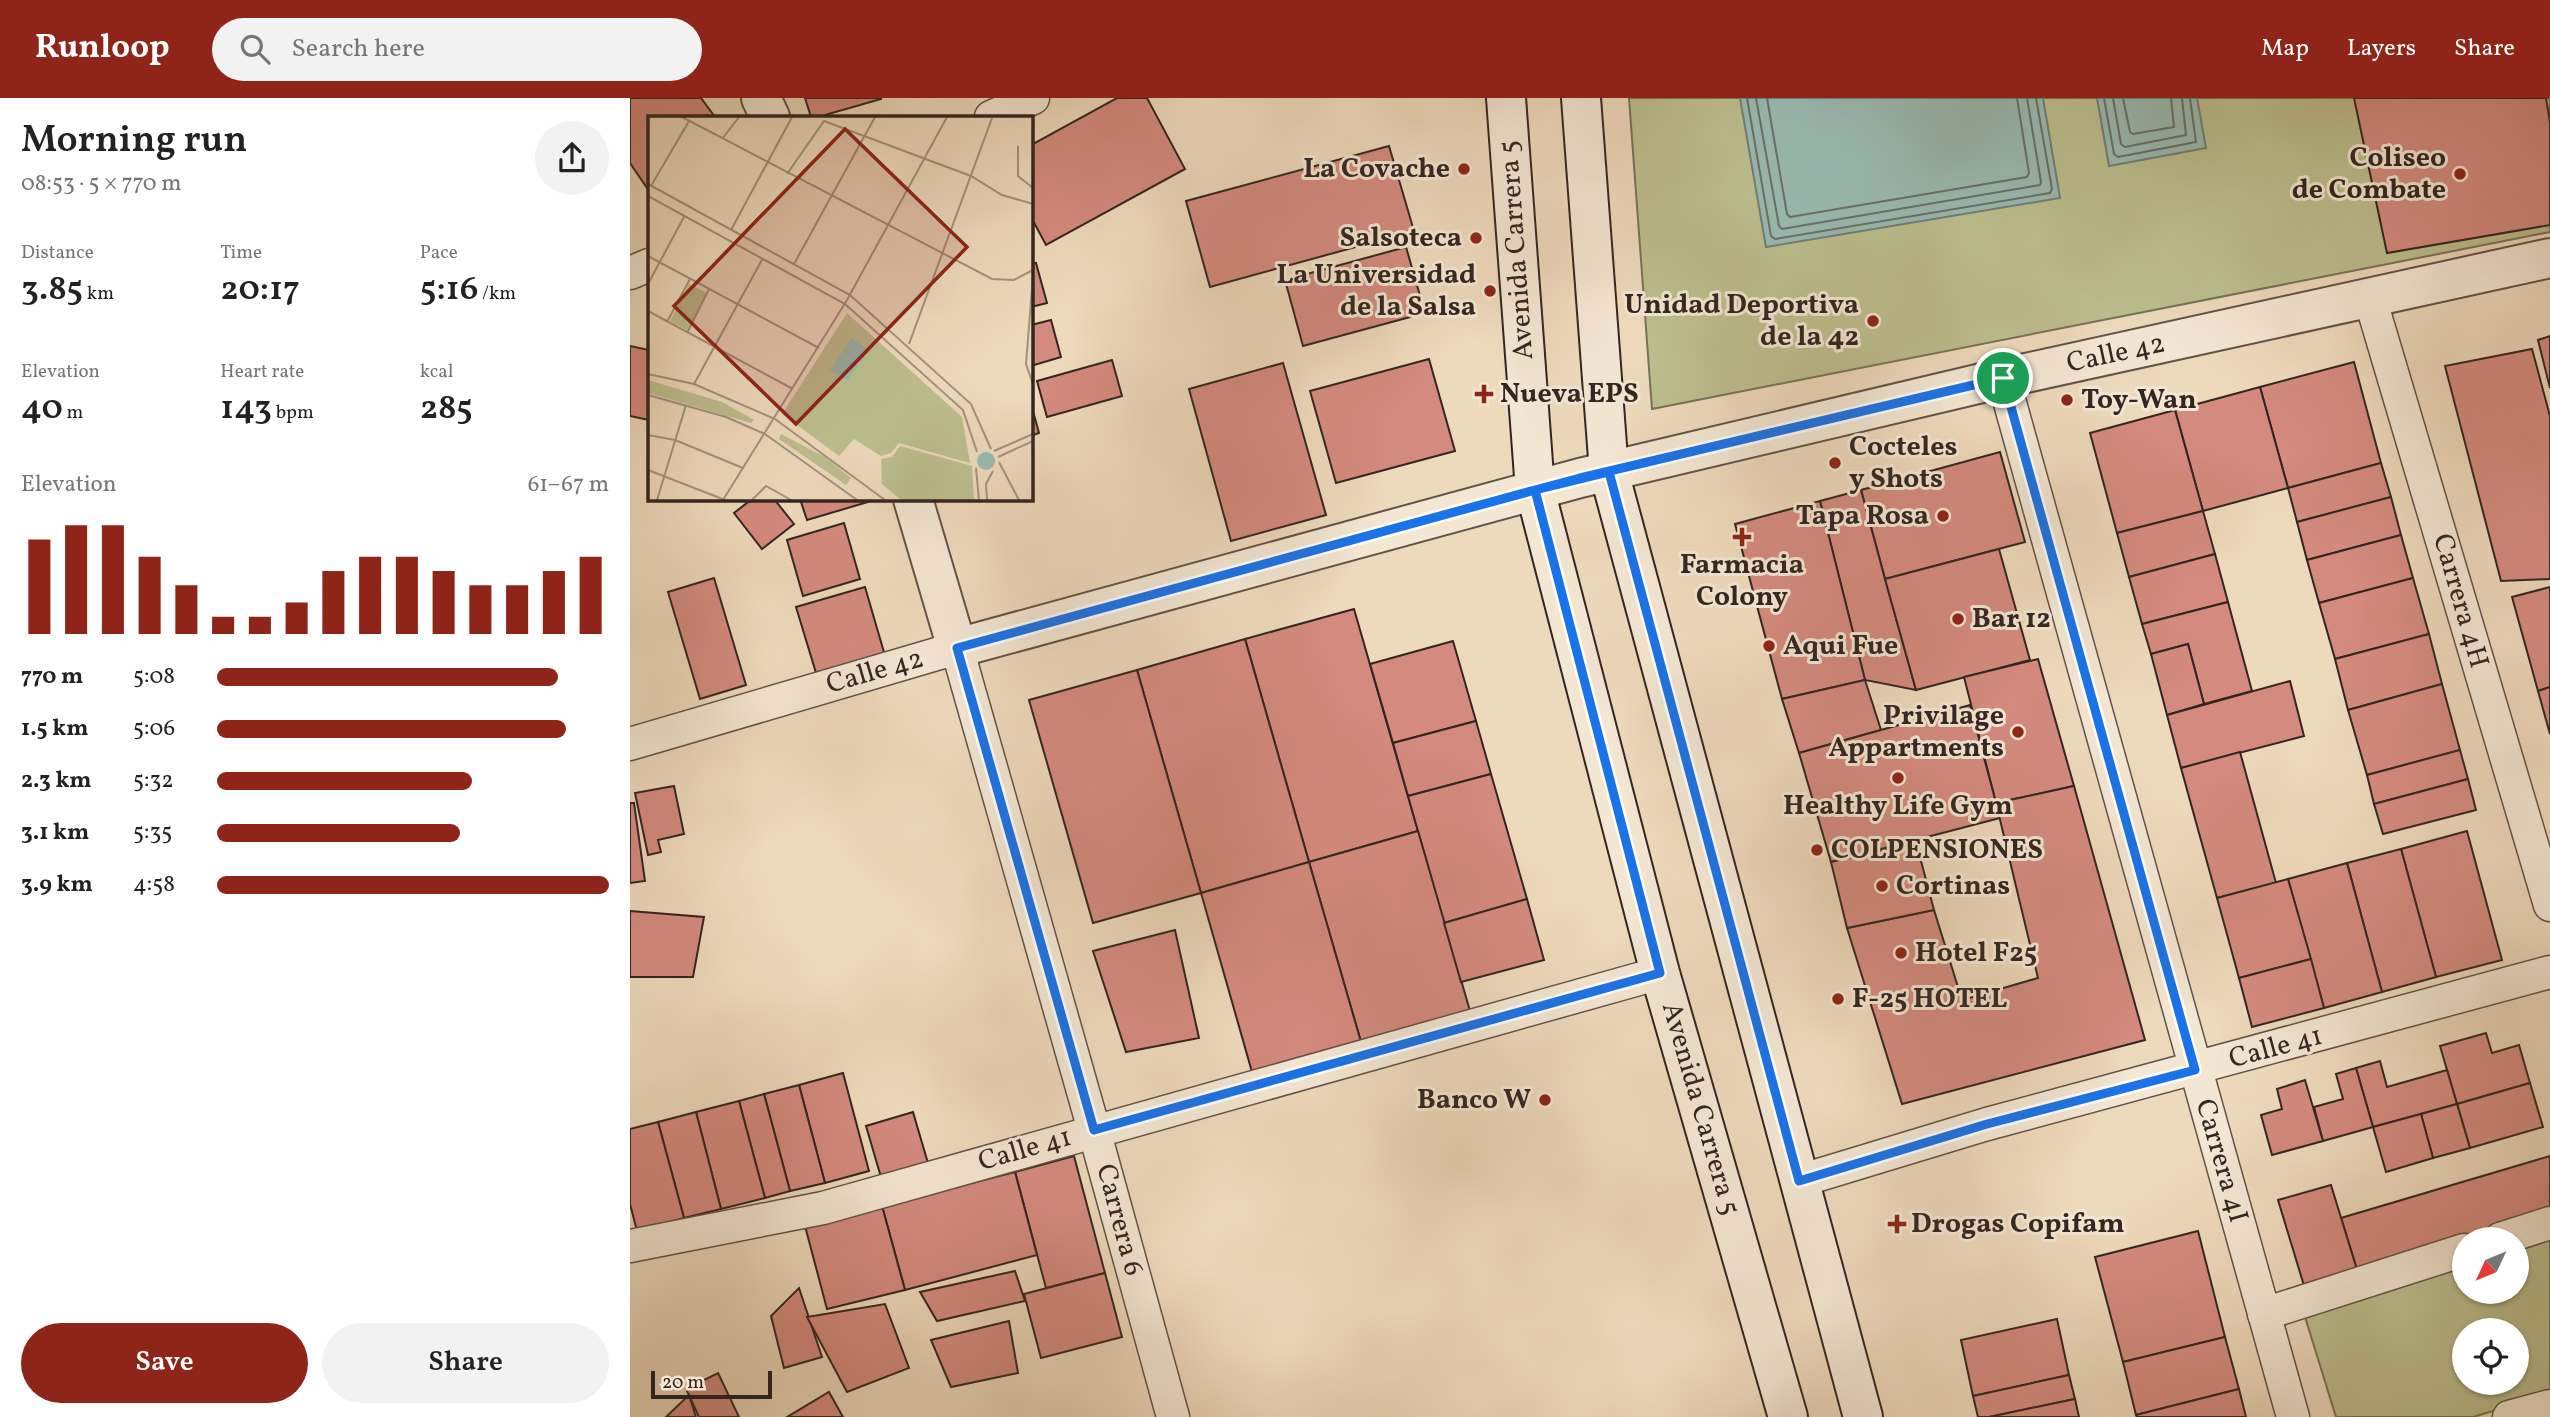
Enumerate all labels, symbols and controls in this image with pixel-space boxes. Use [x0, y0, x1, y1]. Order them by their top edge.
search box [212, 18, 702, 81]
text: Runloop [35, 26, 170, 72]
icon: search [236, 30, 274, 68]
text: Search here [292, 31, 425, 67]
text: Map [2261, 32, 2309, 66]
text: Layers [2347, 32, 2416, 66]
text: Share [2454, 32, 2515, 66]
text: Morning run [21, 115, 247, 168]
inset map [648, 116, 1032, 500]
button: share [535, 121, 609, 195]
street label: Avenida Carrera 5 [1490, 139, 1544, 361]
place label: Coliseo de Combate [2292, 139, 2446, 210]
place label: La Covache [1303, 150, 1450, 189]
marker: La Covache [1456, 161, 1472, 177]
marker: Coliseo de Combate [2452, 166, 2468, 182]
text: 08:53 · 5 × 770 m [21, 168, 182, 200]
place label: Salsoteca [1340, 219, 1462, 258]
marker: Salsoteca [1468, 230, 1484, 246]
text: Distance [21, 240, 94, 266]
text: Time [220, 240, 262, 266]
text: Pace [420, 240, 458, 266]
place label: La Universidad de la Salsa [1276, 256, 1476, 327]
text: 3.85 [21, 266, 83, 314]
text: 20:17 [220, 266, 300, 314]
text: 5:16 [420, 266, 478, 314]
text: km [83, 281, 114, 307]
text: /km [478, 281, 516, 307]
marker: La Universidad de la Salsa [1482, 283, 1498, 299]
place label: Unidad Deportiva de la 42 [1624, 286, 1859, 357]
marker: Unidad Deportiva de la 42 [1865, 313, 1881, 329]
street label: Calle 42 [2063, 325, 2169, 383]
pin [1973, 348, 2033, 408]
text: Elevation [21, 359, 100, 385]
text: Heart rate [220, 359, 304, 385]
text: kcal [420, 359, 453, 385]
icon: arrive [1984, 359, 2022, 397]
place label: Nueva EPS [1500, 375, 1639, 414]
place label: Toy-Wan [2081, 381, 2197, 420]
marker: Nueva EPS [1474, 384, 1494, 404]
text: 40 [21, 385, 63, 433]
text: 143 [220, 385, 272, 433]
text: 285 [420, 385, 473, 433]
marker: Toy-Wan [2059, 392, 2075, 408]
text: m [63, 400, 83, 426]
text: bpm [272, 400, 314, 426]
place label: Cocteles y Shots [1849, 428, 1958, 499]
marker: Cocteles y Shots [1827, 455, 1843, 471]
text: Elevation [21, 469, 117, 501]
text: 61–67 m [528, 469, 609, 501]
place label: Tapa Rosa [1795, 497, 1929, 536]
marker: Tapa Rosa [1935, 508, 1951, 524]
marker: Farmacia Colony [1734, 529, 1750, 545]
street label: Carrera 4H [2422, 529, 2498, 673]
place label: Farmacia Colony [1680, 546, 1804, 617]
place label: Bar 12 [1972, 600, 2051, 639]
marker: Bar 12 [1950, 611, 1966, 627]
place label: Aqui Fue [1783, 627, 1898, 666]
marker: Aqui Fue [1761, 638, 1777, 654]
street label: Calle 42 [822, 640, 928, 704]
text: 770 m [21, 661, 83, 693]
text: 5:08 [133, 661, 175, 693]
place label: Privilage Appartments [1828, 697, 2004, 768]
text: 1.5 km [21, 713, 88, 745]
text: 5:06 [133, 713, 175, 745]
marker: Privilage Appartments [2010, 724, 2026, 740]
text: 2.3 km [21, 765, 92, 797]
text: 5:32 [133, 765, 174, 797]
marker: Healthy Life Gym [1890, 770, 1906, 786]
place label: Healthy Life Gym [1783, 787, 2013, 826]
text: 3.1 km [21, 817, 89, 849]
text: 5:35 [133, 817, 172, 849]
place label: COLPENSIONES [1831, 831, 2043, 870]
marker: COLPENSIONES [1809, 842, 1825, 858]
place label: Cortinas [1896, 867, 2010, 906]
text: 3.9 km [21, 869, 93, 901]
text: 4:58 [133, 869, 175, 901]
marker: Cortinas [1874, 878, 1890, 894]
place label: Hotel F25 [1915, 934, 2037, 973]
marker: Hotel F25 [1893, 945, 1909, 961]
place label: F-25 HOTEL [1852, 980, 2007, 1019]
marker: F-25 HOTEL [1830, 991, 1846, 1007]
street label: Avenida Carrera 5 [1651, 998, 1749, 1220]
street label: Calle 41 [2225, 1017, 2327, 1079]
place label: Banco W [1417, 1081, 1531, 1120]
marker: Banco W [1537, 1092, 1553, 1108]
street label: Carrera 4I [2185, 1095, 2257, 1227]
street label: Calle 41 [974, 1118, 1076, 1182]
street label: Carrera 6 [1085, 1160, 1153, 1280]
place label: Drogas Copifam [1911, 1205, 2125, 1244]
marker: Drogas Copifam [1889, 1216, 1905, 1232]
north arrow [2452, 1227, 2529, 1304]
map controls [2452, 1227, 2529, 1395]
button: locate [2452, 1318, 2529, 1395]
button: Save [21, 1323, 308, 1403]
button: Share [322, 1323, 609, 1403]
scale bar [651, 1368, 772, 1400]
text: 20 m [662, 1370, 704, 1396]

